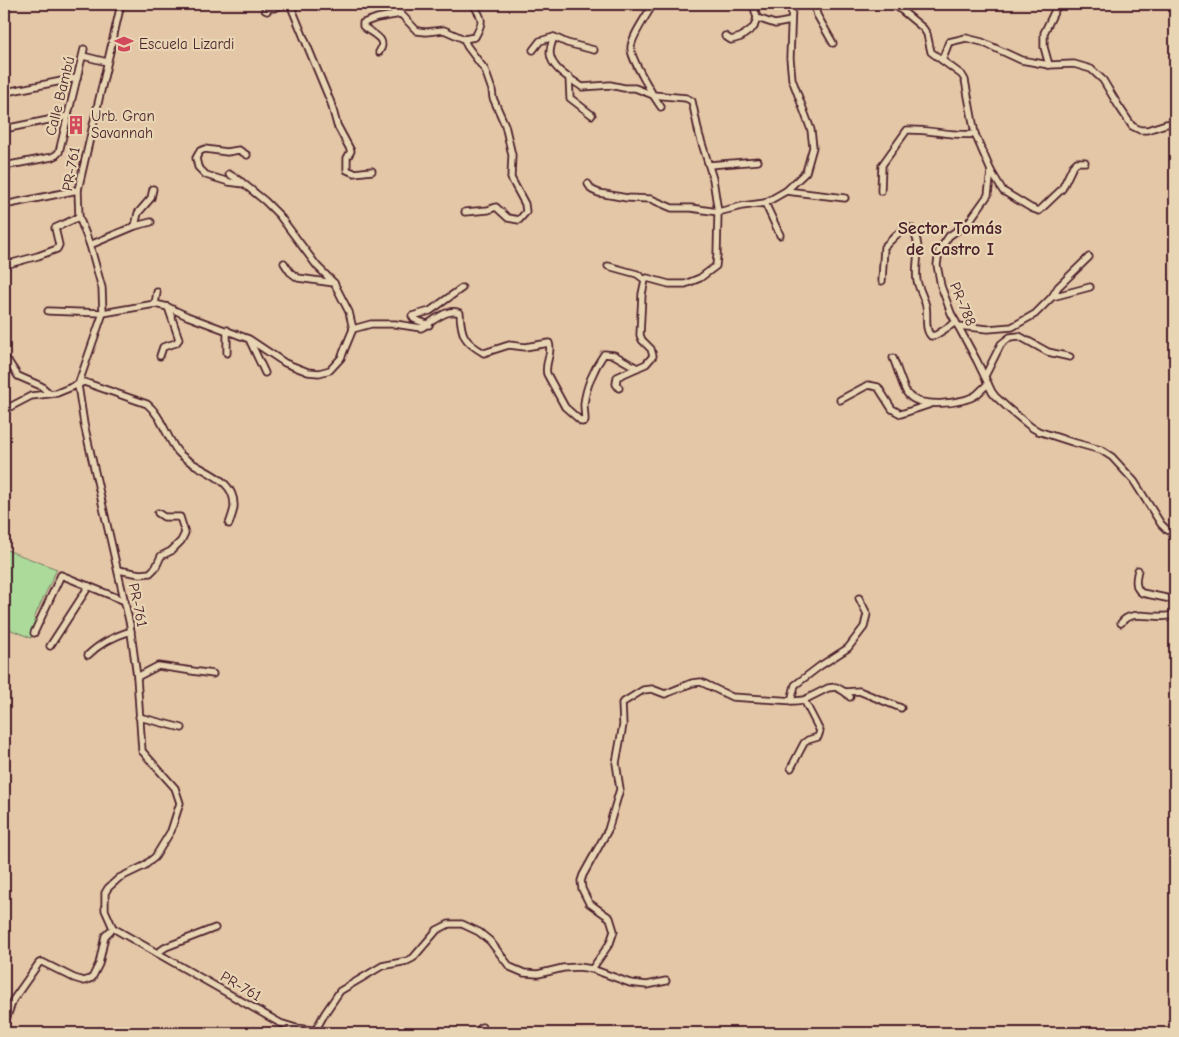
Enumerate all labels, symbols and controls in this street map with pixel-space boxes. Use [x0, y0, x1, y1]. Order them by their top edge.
school or university icon: Escuela Lizardi [113, 33, 135, 55]
place label: Escuela Lizardi [139, 35, 234, 53]
street label: Calle Bambú [41, 54, 79, 138]
place label: Urb. Gran Savannah [91, 107, 155, 142]
building icon: Urb. Gran Savannah [65, 114, 87, 136]
street label: PR-761 [58, 146, 84, 192]
district label: Sector Tomás de Castro I [898, 218, 1002, 260]
street label: PR-788 [946, 279, 980, 329]
street label: PR-761 [125, 581, 151, 629]
street label: PR-761 [217, 967, 265, 1005]

